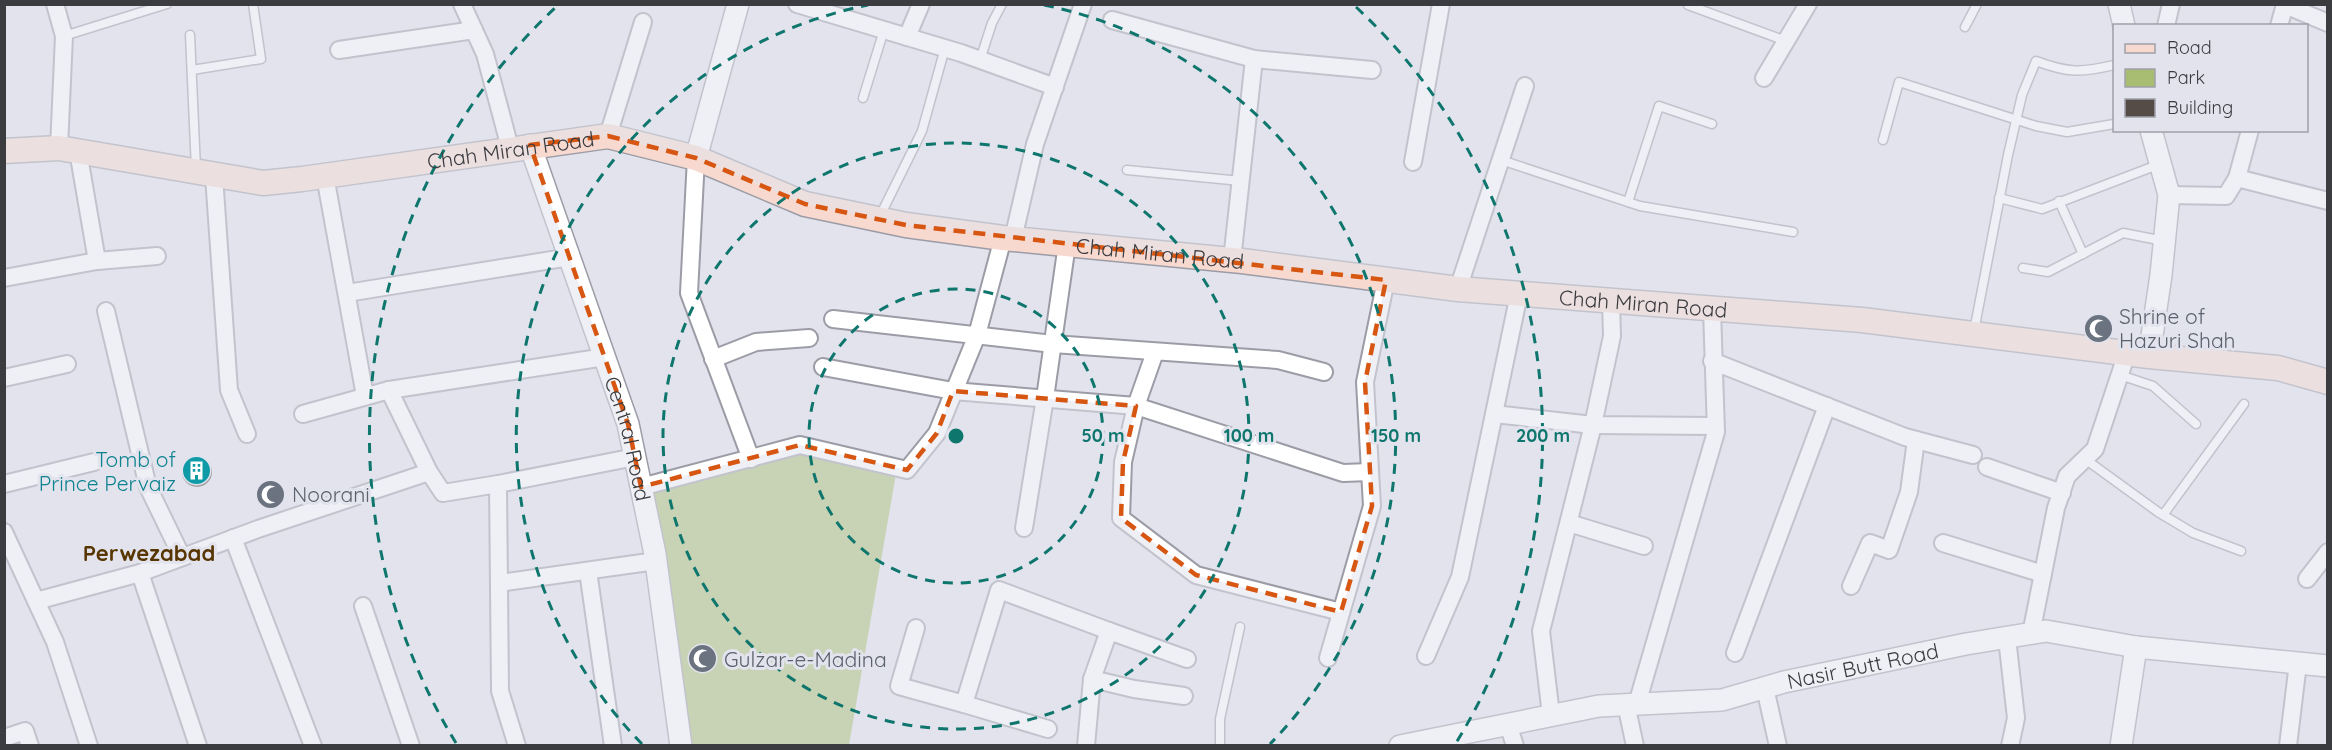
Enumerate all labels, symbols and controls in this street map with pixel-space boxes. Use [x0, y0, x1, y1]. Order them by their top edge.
legend [2113, 24, 2308, 132]
text: Road [2167, 36, 2212, 59]
text: Park [2167, 66, 2205, 89]
text: Building [2167, 96, 2233, 119]
street label: Chah Miran Road [425, 125, 596, 174]
street label: Chah Miran Road [1075, 232, 1245, 274]
street label: Chah Miran Road [1558, 284, 1728, 323]
place label: Shrine of Hazuri Shah [2119, 303, 2236, 353]
mosque icon: Shrine of Hazuri Shah [2082, 312, 2114, 344]
street label: Central Road [599, 373, 657, 503]
text: 50 m [1081, 424, 1125, 447]
text: 100 m [1224, 424, 1274, 447]
text: 150 m [1371, 424, 1421, 447]
text: 200 m [1516, 424, 1570, 447]
centre of rings [946, 426, 966, 446]
place label: Tomb of Prince Pervaiz [39, 446, 176, 496]
building icon: Tomb of Prince Pervaiz [181, 455, 213, 487]
mosque icon: Noorani [255, 478, 287, 510]
place label: Noorani [292, 481, 370, 507]
district label: Perwezabad [83, 539, 215, 567]
street label: Nasir Butt Road [1785, 637, 1941, 694]
mosque icon: Gulzar-e-Madina [687, 643, 719, 675]
place label: Gulzar-e-Madina [724, 646, 887, 672]

